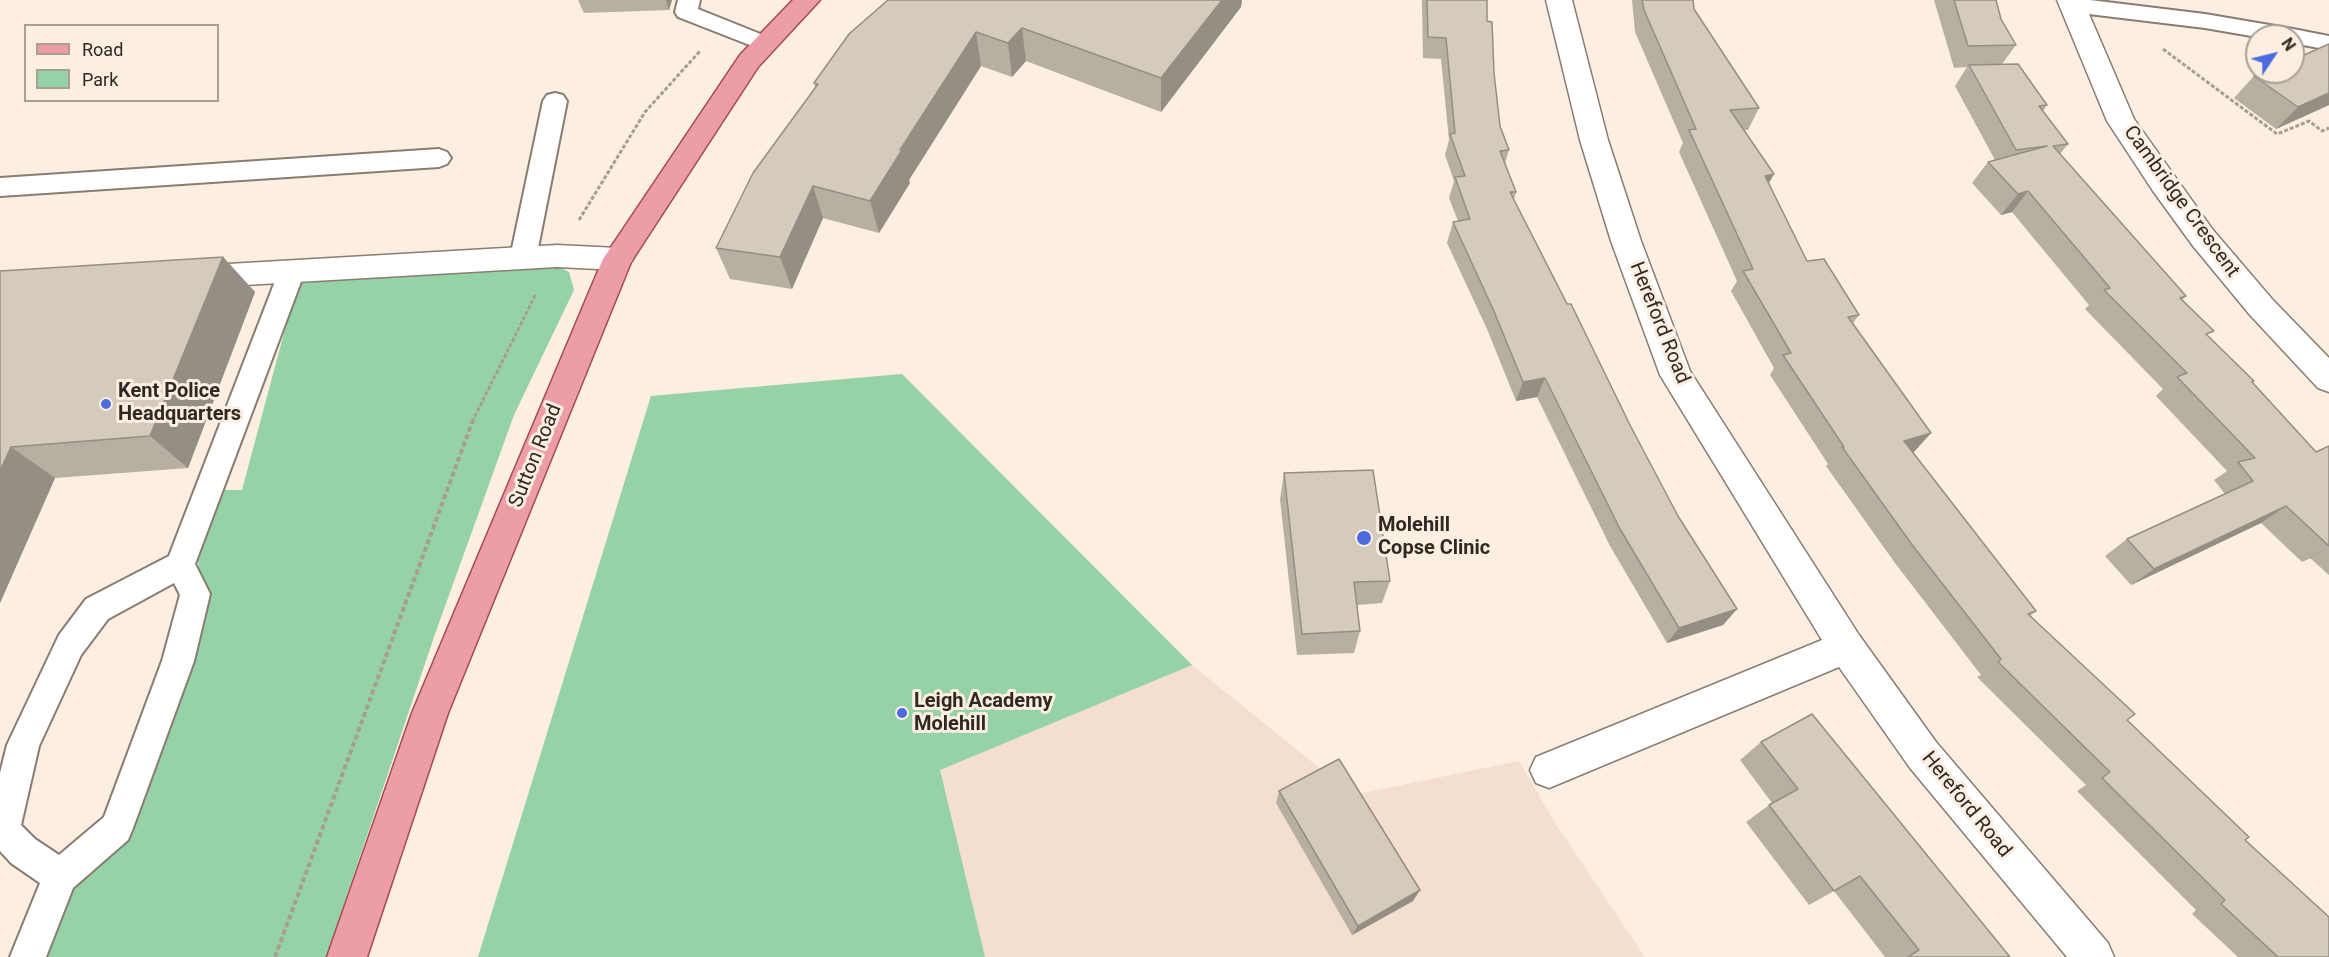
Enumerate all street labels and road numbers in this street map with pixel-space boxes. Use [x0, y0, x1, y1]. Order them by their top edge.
street label: Cambridge Crescent [2118, 121, 2244, 283]
street label: Hereford Road [1624, 259, 1694, 387]
street label: Sutton Road [504, 401, 568, 511]
street label: Hereford Road [1916, 747, 2016, 863]

